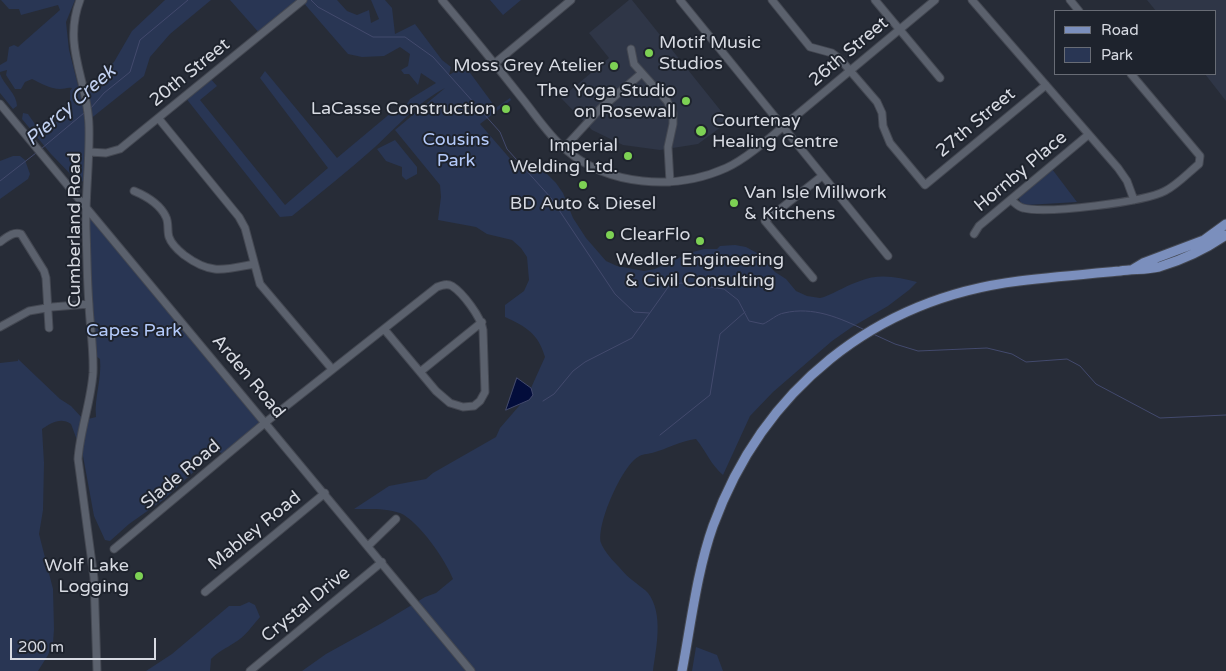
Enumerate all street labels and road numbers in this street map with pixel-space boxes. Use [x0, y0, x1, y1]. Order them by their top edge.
street label: 26th Street [805, 13, 893, 91]
street label: 20th Street [146, 34, 234, 112]
street label: 27th Street [932, 84, 1020, 162]
street label: Hornby Place [970, 127, 1072, 217]
street label: Cumberland Road [64, 152, 86, 308]
street label: Arden Road [207, 331, 289, 423]
street label: Slade Road [137, 436, 225, 514]
street label: Mabley Road [204, 487, 306, 575]
street label: Crystal Drive [257, 563, 355, 647]

